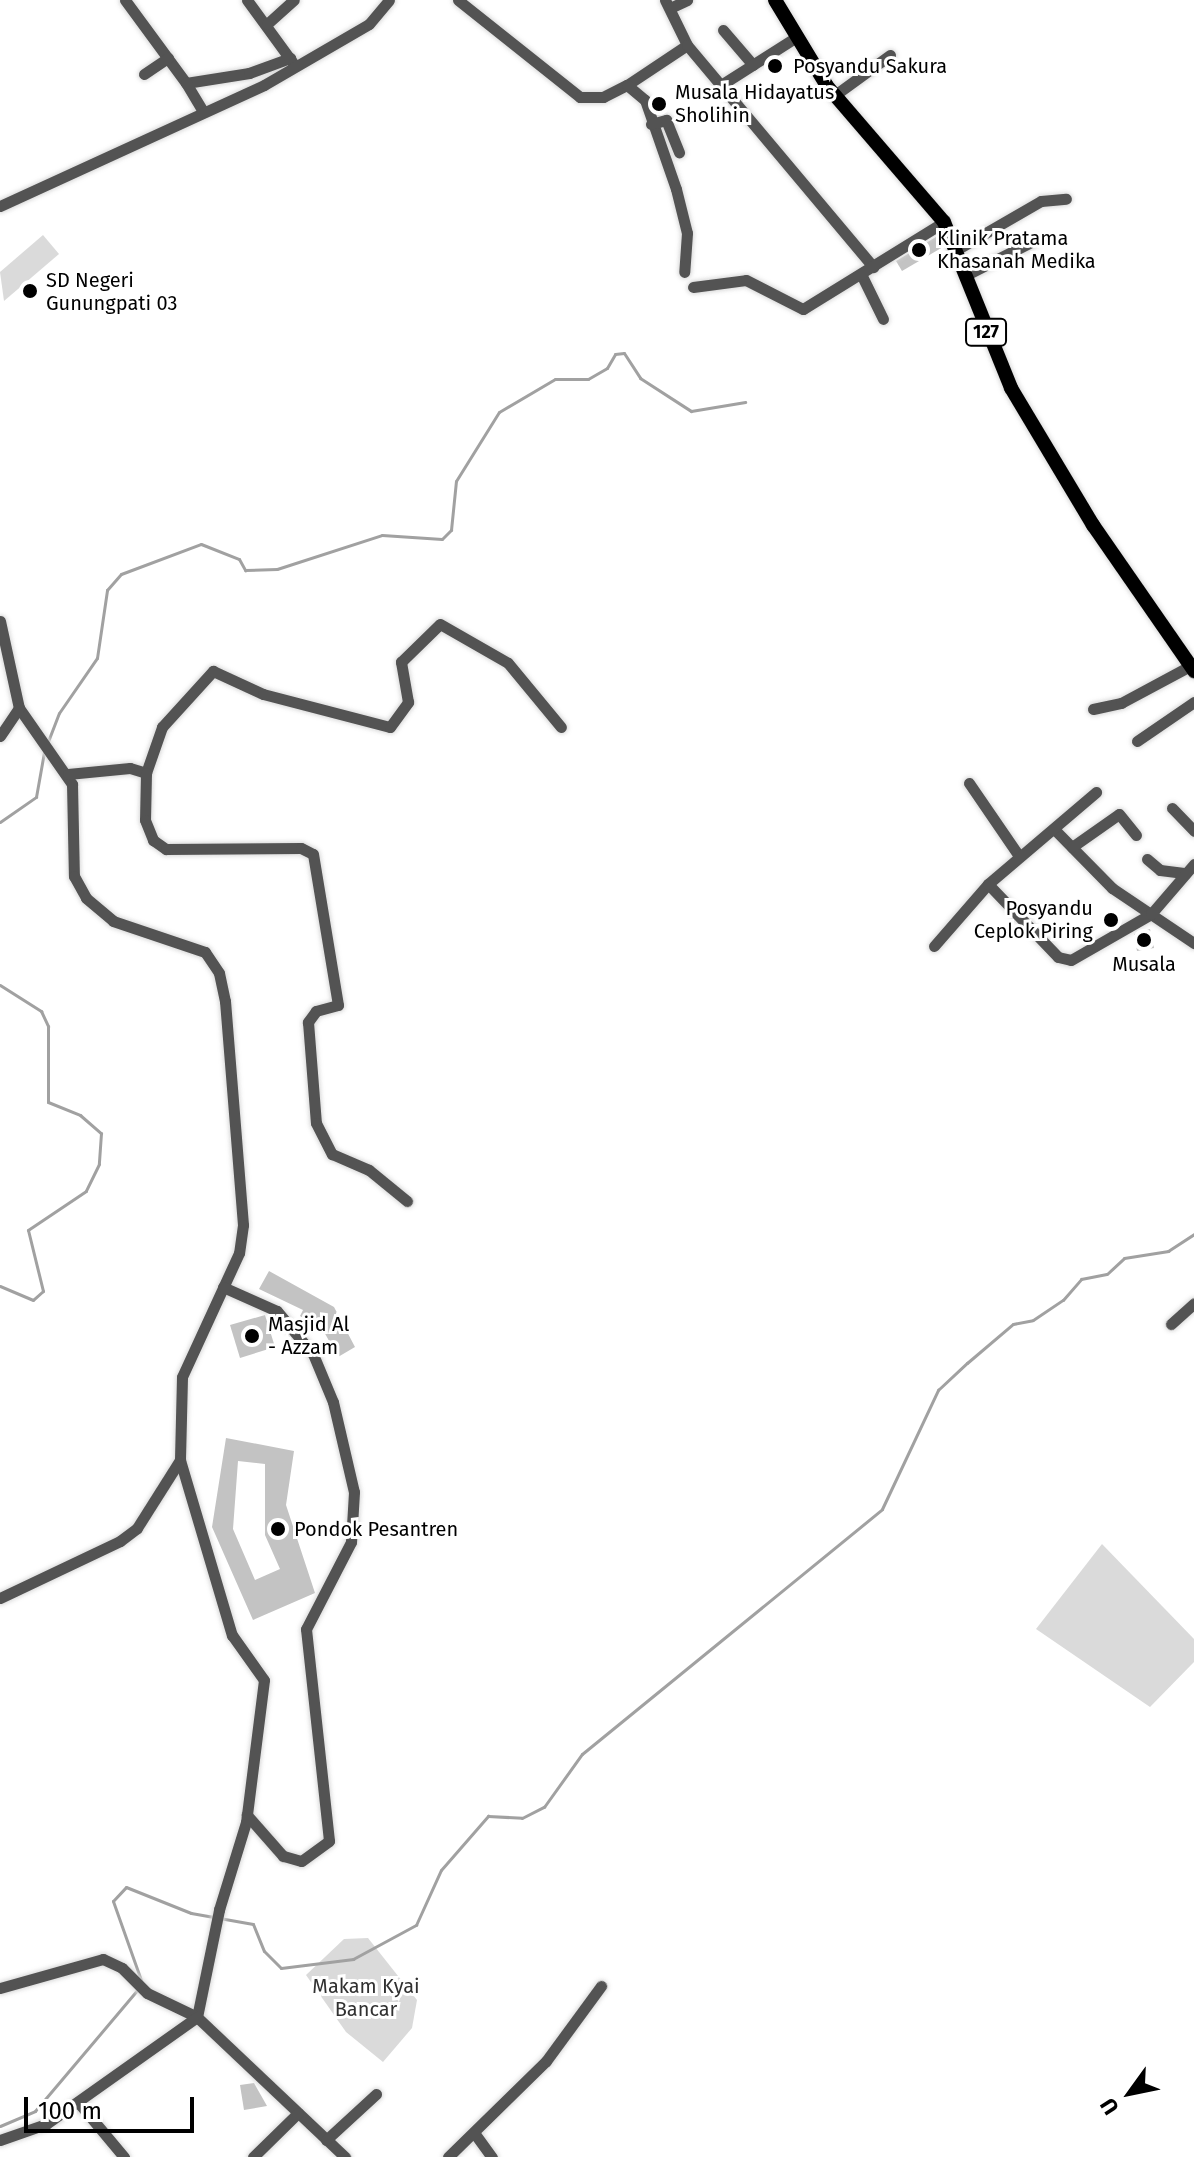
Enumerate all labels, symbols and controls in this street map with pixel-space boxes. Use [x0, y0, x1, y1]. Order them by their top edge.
place label: Posyandu Sakura [793, 54, 947, 78]
marker: Posyandu Sakura [764, 55, 786, 77]
place label: Musala Hidayatus Sholihin [675, 80, 834, 127]
marker: Musala Hidayatus Sholihin [650, 95, 668, 113]
place label: Klinik Pratama Khasanah Medika [937, 226, 1096, 273]
marker: Klinik Pratama Khasanah Medika [908, 239, 930, 261]
place label: SD Negeri Gunungpati 03 [46, 268, 177, 315]
marker: SD Negeri Gunungpati 03 [21, 282, 39, 300]
road number: 127 [964, 318, 1008, 346]
place label: Posyandu Ceplok Piring [974, 896, 1093, 943]
marker: Posyandu Ceplok Piring [1100, 909, 1122, 931]
marker: Musala [1135, 931, 1153, 949]
place label: Musala [1112, 952, 1176, 976]
place label: Masjid Al - Azzam [268, 1312, 349, 1359]
marker: Masjid Al - Azzam [243, 1327, 261, 1345]
place label: Pondok Pesantren [294, 1517, 458, 1541]
marker: Pondok Pesantren [269, 1520, 287, 1538]
park label: Makam Kyai Bancar [312, 1974, 420, 2021]
north arrow [1090, 2053, 1170, 2133]
scale bar [28, 2081, 198, 2131]
text: U [1094, 2093, 1125, 2120]
text: 100 m [38, 2097, 102, 2125]

